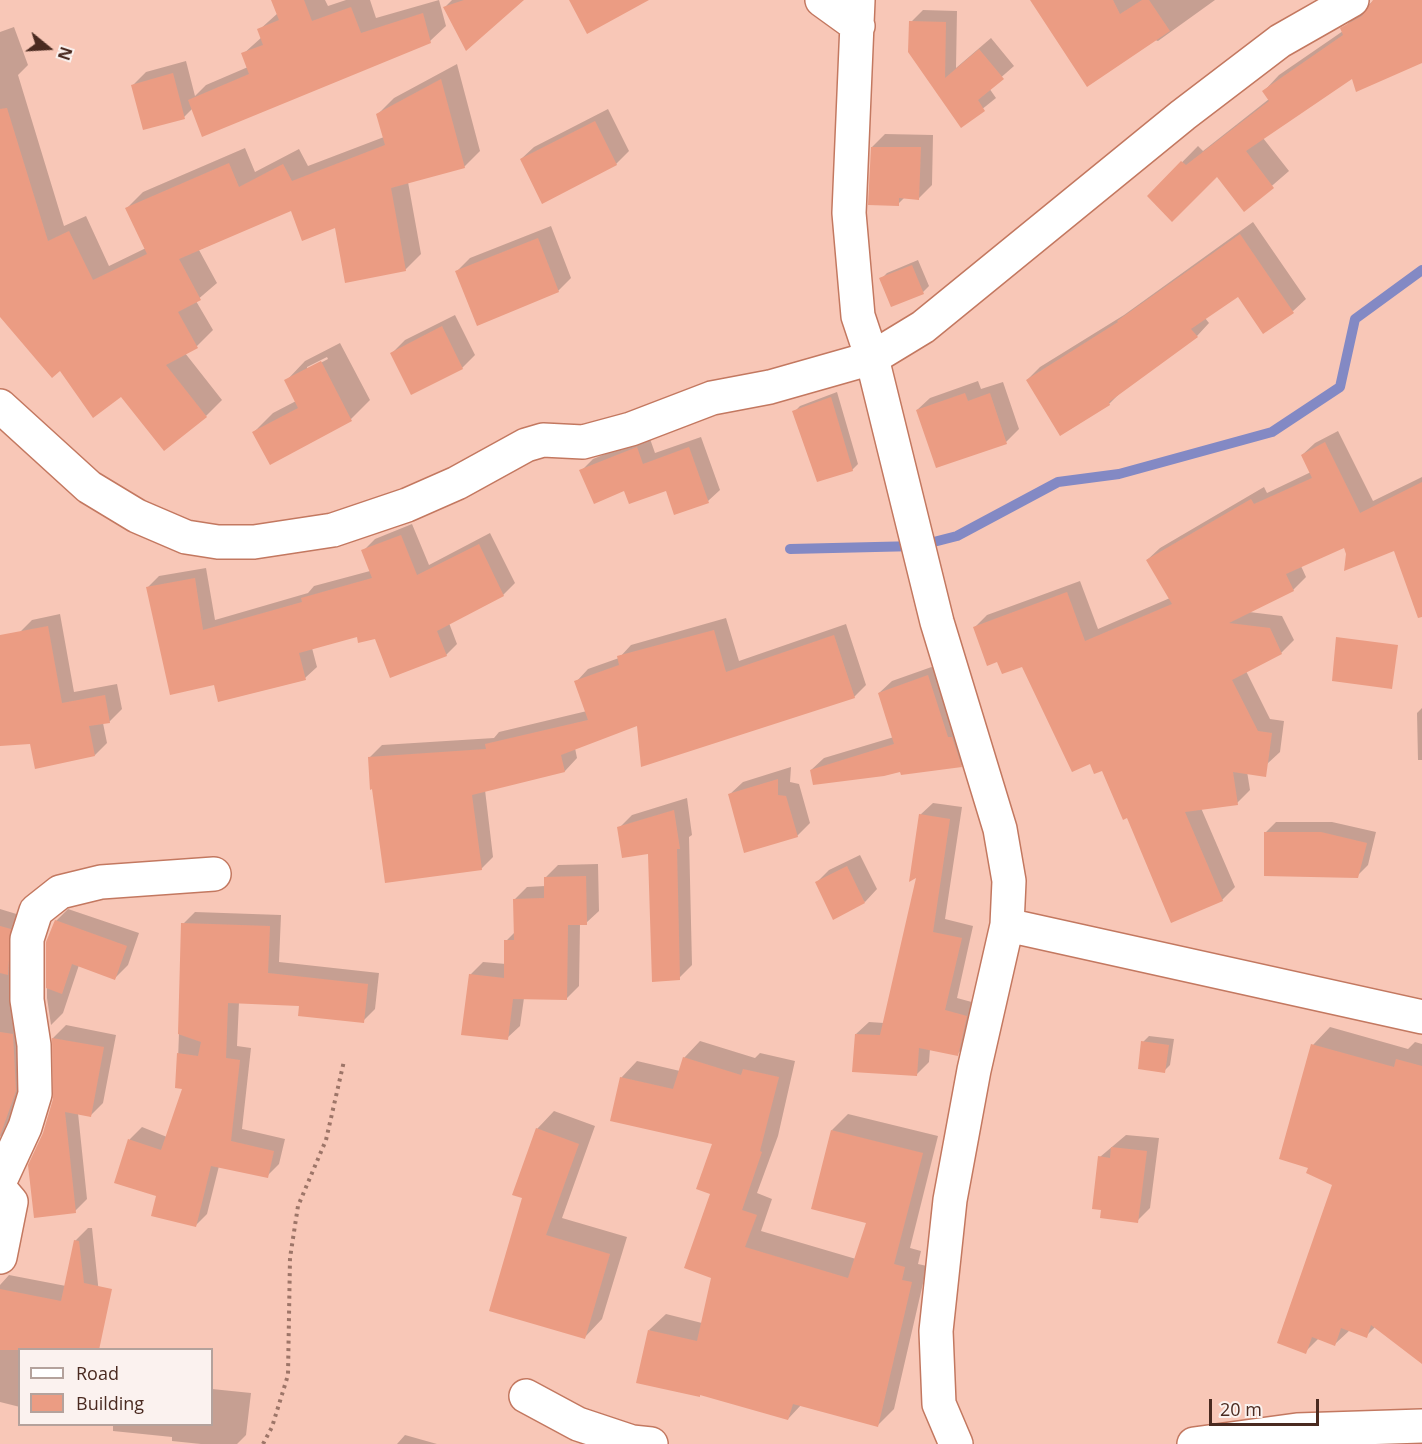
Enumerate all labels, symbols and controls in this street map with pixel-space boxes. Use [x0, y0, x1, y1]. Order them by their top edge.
north arrow [18, 18, 78, 78]
text: N [53, 44, 78, 63]
legend [18, 1348, 213, 1426]
text: Road [76, 1361, 119, 1385]
scale bar [1212, 1387, 1322, 1425]
text: Building [76, 1391, 144, 1415]
text: 20 m [1220, 1397, 1262, 1421]

